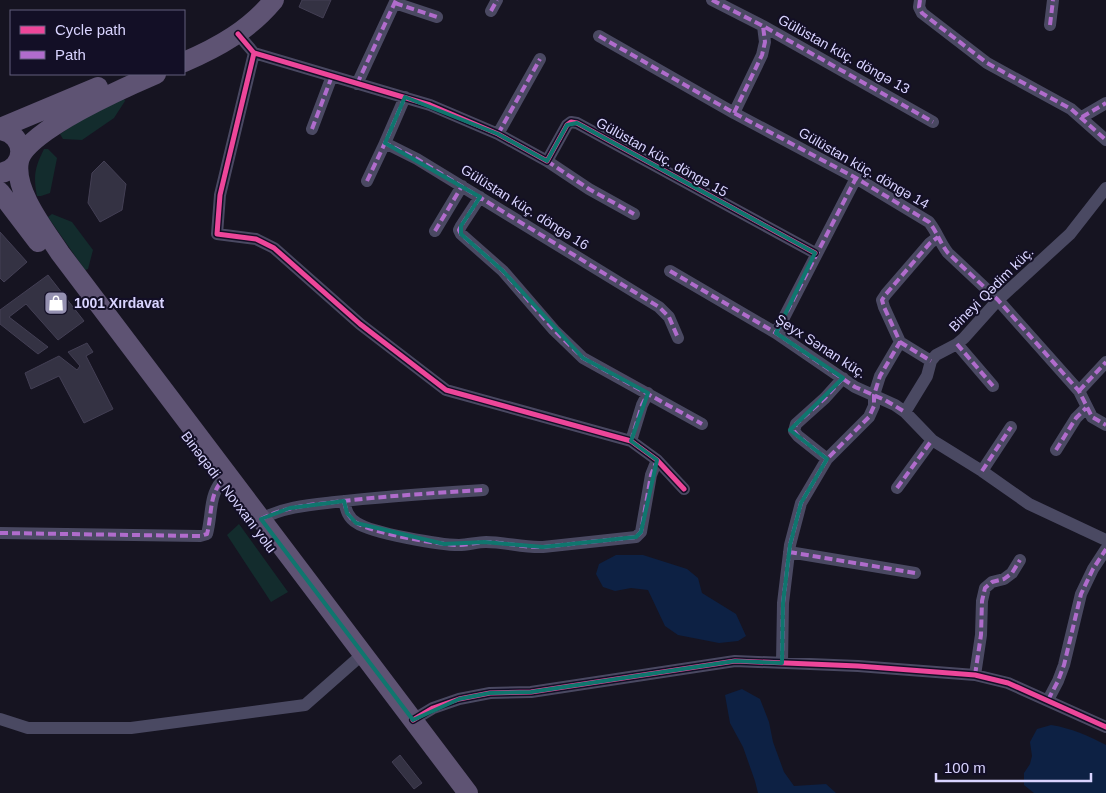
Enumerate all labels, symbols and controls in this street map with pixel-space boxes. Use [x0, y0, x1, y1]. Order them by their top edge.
legend [10, 10, 185, 75]
street label: Gülüstan küç. döngə 13 [775, 11, 913, 97]
text: Cycle path [55, 21, 126, 38]
text: Path [55, 46, 86, 63]
street label: Gülüstan küç. döngə 15 [593, 114, 731, 200]
street label: Gülüstan küç. döngə 14 [796, 124, 932, 212]
street label: Gülüstan küç. döngə 16 [458, 161, 592, 253]
street label: Bineyi Qədim küç. [945, 243, 1037, 335]
shop icon: 1001 Xırdavat [43, 290, 69, 316]
place label: 1001 Xırdavat [74, 295, 165, 311]
street label: Şeyx Sənan küç. [773, 311, 869, 381]
street label: Binəqədi - Novxanı yolu [178, 428, 280, 556]
scale bar [936, 750, 1091, 782]
text: 100 m [944, 759, 986, 776]

